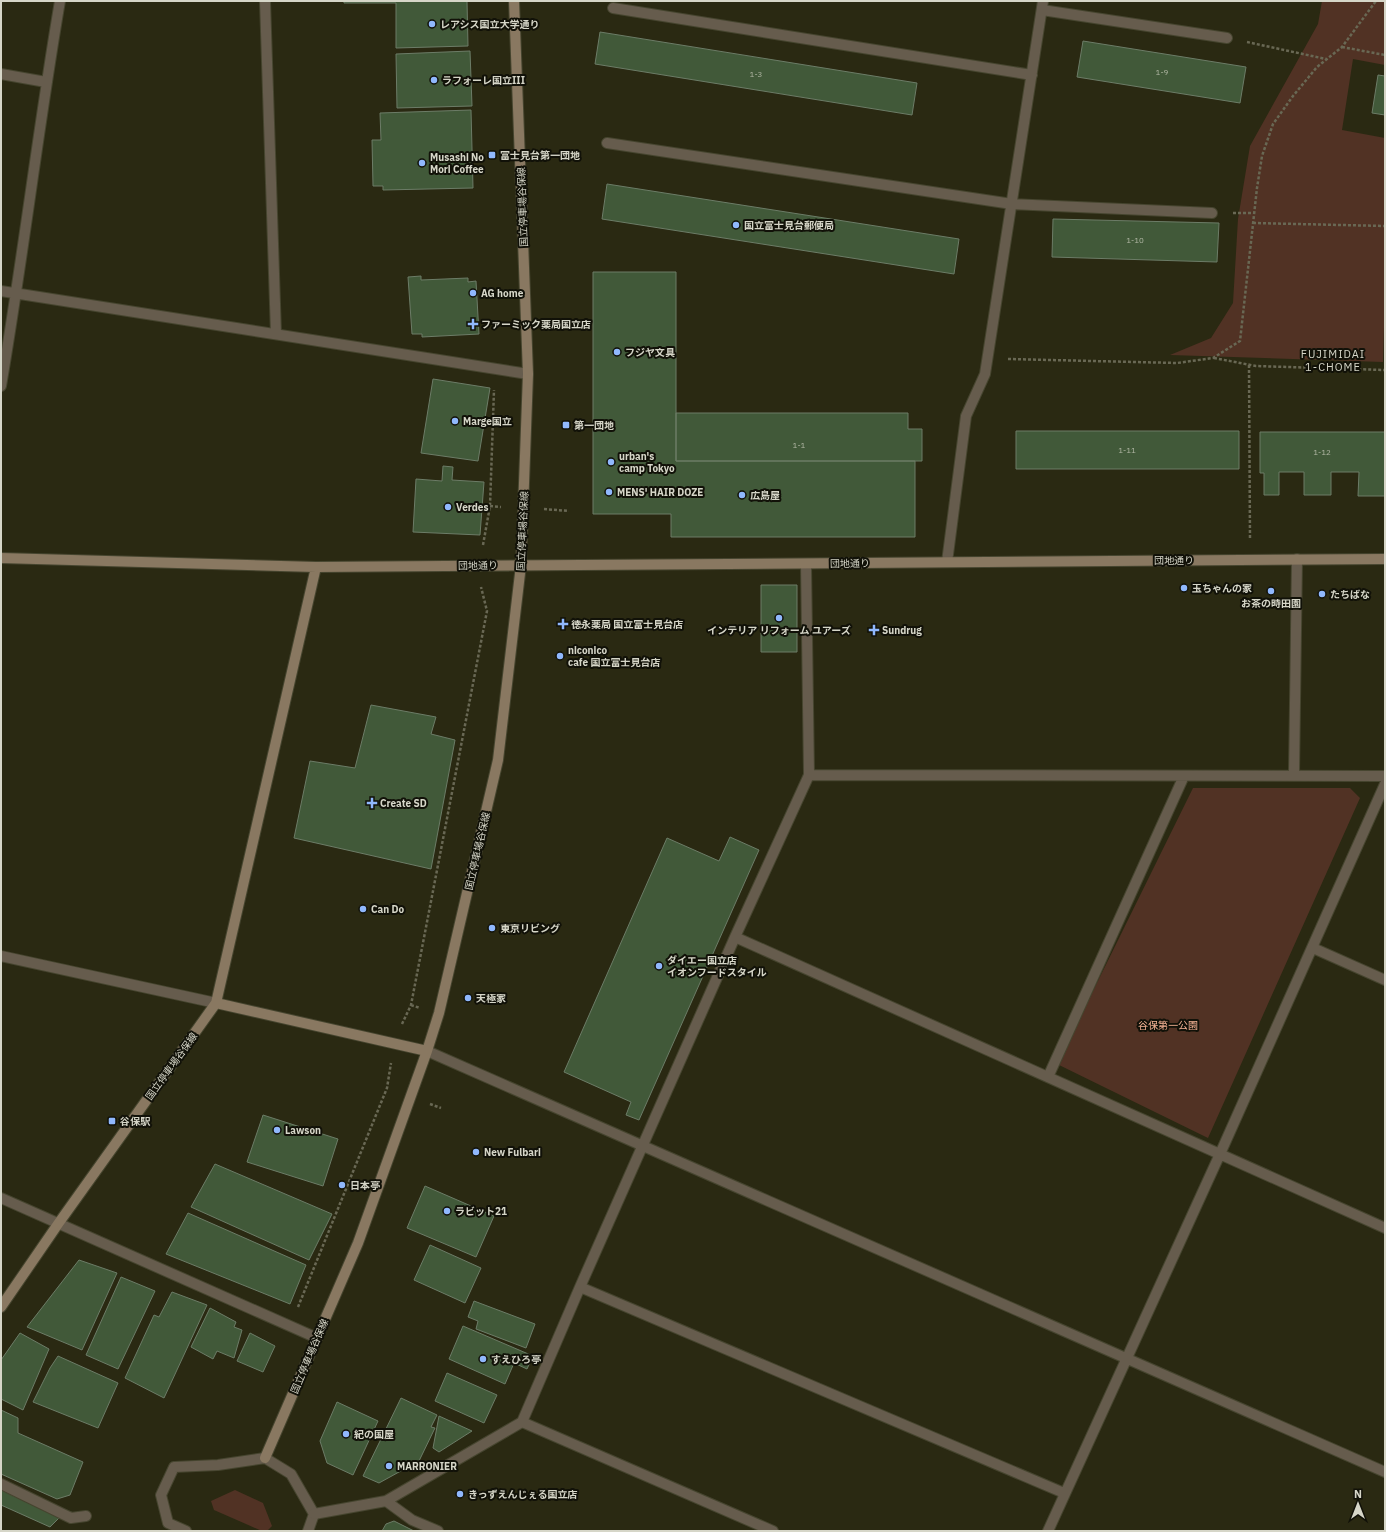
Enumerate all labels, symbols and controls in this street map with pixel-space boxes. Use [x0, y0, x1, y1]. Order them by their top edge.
place label: レアシス国立大学通り [440, 18, 540, 31]
marker: レアシス国立大学通り [427, 19, 437, 29]
house number: 1-9 [1156, 67, 1169, 77]
house number: 1-3 [750, 69, 763, 79]
place label: ラフォーレ国立III [442, 74, 525, 87]
marker: ラフォーレ国立III [429, 75, 439, 85]
place label: 富士見台第一団地 [500, 149, 580, 162]
marker: 富士見台第一団地 [487, 150, 497, 160]
place label: Musashi No Mori Coffee [430, 151, 484, 176]
marker: Musashi No Mori Coffee [417, 158, 427, 168]
street label: 国立停車場谷保線 [515, 167, 530, 247]
place label: 国立富士見台郵便局 [744, 219, 834, 232]
marker: 国立富士見台郵便局 [731, 220, 741, 230]
house number: 1-10 [1126, 235, 1144, 245]
place label: AG home [481, 287, 524, 300]
marker: AG home [468, 288, 478, 298]
place label: ファーミック薬局国立店 [481, 318, 591, 331]
marker: ファーミック薬局国立店 [468, 319, 478, 329]
place label: フジヤ文具 [625, 346, 675, 359]
marker: フジヤ文具 [612, 347, 622, 357]
district label: FUJIMIDAI 1-CHOME [1301, 347, 1365, 374]
place label: Marge国立 [463, 415, 512, 428]
marker: Marge国立 [450, 416, 460, 426]
place label: 第一団地 [574, 419, 614, 432]
marker: 第一団地 [561, 420, 571, 430]
house number: 1-1 [793, 440, 806, 450]
house number: 1-11 [1118, 445, 1136, 455]
house number: 1-12 [1313, 447, 1331, 457]
place label: urban's camp Tokyo [619, 450, 675, 475]
marker: urban's camp Tokyo [606, 457, 616, 467]
place label: MENS' HAIR DOZE [617, 486, 703, 499]
marker: MENS' HAIR DOZE [604, 487, 614, 497]
place label: 広島屋 [750, 489, 780, 502]
marker: 広島屋 [737, 490, 747, 500]
street label: 国立停車場谷保線 [514, 491, 531, 571]
place label: Verdes [456, 501, 489, 514]
marker: Verdes [443, 502, 453, 512]
street label: 団地通り [1154, 554, 1194, 567]
street label: 団地通り [830, 557, 870, 570]
street label: 団地通り [458, 559, 498, 572]
place label: 玉ちゃんの家 [1192, 582, 1252, 595]
marker: 玉ちゃんの家 [1179, 583, 1189, 593]
marker: お茶の時田園 [1266, 586, 1276, 596]
place label: たちばな [1330, 588, 1370, 601]
marker: たちばな [1317, 589, 1327, 599]
place label: お茶の時田園 [1241, 597, 1301, 610]
marker: インテリア リフォーム ユアーズ [774, 613, 784, 623]
place label: 徳永薬局 国立富士見台店 [571, 618, 683, 631]
marker: 徳永薬局 国立富士見台店 [558, 619, 568, 629]
place label: インテリア リフォーム ユアーズ [707, 624, 851, 637]
place label: Sundrug [882, 624, 922, 637]
marker: Sundrug [869, 625, 879, 635]
place label: niconico cafe 国立富士見台店 [568, 644, 660, 669]
marker: niconico cafe 国立富士見台店 [555, 651, 565, 661]
place label: Create SD [380, 797, 427, 810]
marker: Create SD [367, 798, 377, 808]
street label: 国立停車場谷保線 [462, 811, 493, 892]
place label: Can Do [371, 903, 404, 916]
marker: Can Do [358, 904, 368, 914]
place label: 東京リビング [500, 922, 560, 935]
marker: 東京リビング [487, 923, 497, 933]
place label: ダイエー国立店 イオンフードスタイル [667, 954, 767, 979]
marker: ダイエー国立店 イオンフードスタイル [654, 961, 664, 971]
place label: 天極家 [476, 992, 506, 1005]
marker: 天極家 [463, 993, 473, 1003]
park label: 谷保第一公園 [1138, 1019, 1198, 1032]
street label: 国立停車場谷保線 [143, 1030, 200, 1102]
place label: 谷保駅 [120, 1115, 151, 1128]
marker: 谷保駅 [107, 1116, 117, 1126]
place label: Lawson [285, 1124, 321, 1137]
marker: Lawson [272, 1125, 282, 1135]
place label: New Fulbari [484, 1146, 541, 1159]
marker: New Fulbari [471, 1147, 481, 1157]
place label: 日本亭 [350, 1179, 380, 1192]
marker: 日本亭 [337, 1180, 347, 1190]
place label: ラビット21 [455, 1205, 507, 1218]
marker: ラビット21 [442, 1206, 452, 1216]
street label: 国立停車場谷保線 [288, 1317, 331, 1396]
place label: すえひろ亭 [491, 1353, 541, 1366]
marker: すえひろ亭 [478, 1354, 488, 1364]
place label: 紀の国屋 [354, 1428, 394, 1441]
marker: 紀の国屋 [341, 1429, 351, 1439]
place label: MARRONIER [397, 1460, 457, 1473]
marker: MARRONIER [384, 1461, 394, 1471]
north arrow [1338, 1484, 1378, 1524]
text: N [1354, 1487, 1362, 1501]
place label: きっずえんじぇる国立店 [468, 1488, 578, 1501]
marker: きっずえんじぇる国立店 [455, 1489, 465, 1499]

